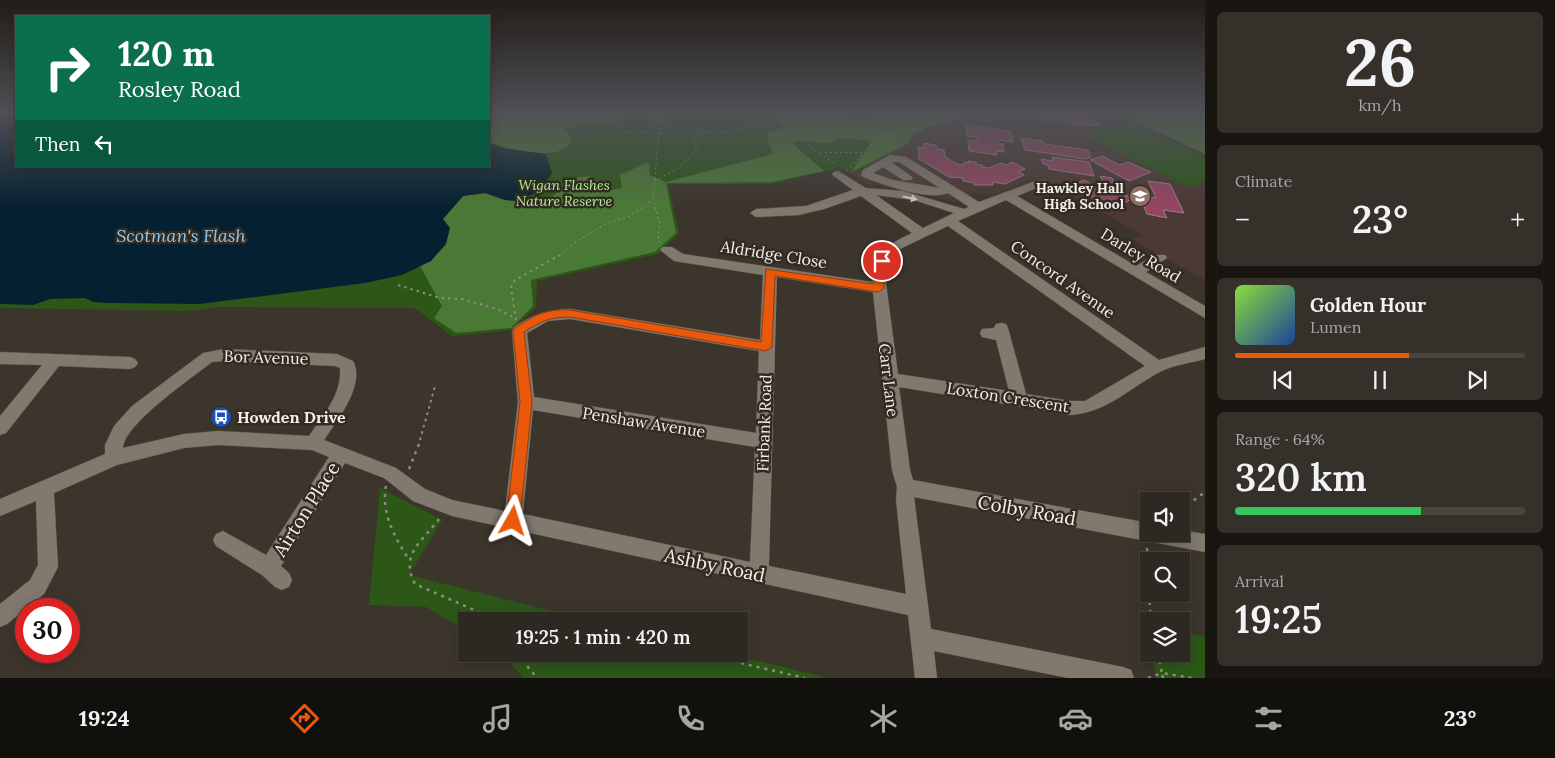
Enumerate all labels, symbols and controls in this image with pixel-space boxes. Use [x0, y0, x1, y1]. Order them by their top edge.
text: 26 [1344, 21, 1416, 104]
text: 120 m [118, 31, 215, 76]
icon: right [35, 35, 100, 100]
text: Rosley Road [118, 75, 241, 103]
text: km/h [1358, 95, 1402, 115]
icon: left [90, 130, 118, 158]
text: Then [35, 132, 80, 156]
text: Climate [1235, 171, 1292, 191]
park label: Wigan Flashes Nature Reserve [516, 176, 613, 210]
place label: Hawkley Hall High School [1036, 179, 1125, 213]
school or university icon: Hawkley Hall High School [1128, 184, 1152, 208]
one-way arrow [903, 194, 918, 202]
text: 23° [1352, 195, 1408, 243]
text: − [1235, 202, 1250, 238]
text: + [1510, 202, 1525, 238]
street label: Darley Road [1097, 223, 1185, 287]
water label: Scotman's Flash [116, 224, 247, 247]
street label: Aldridge Close [718, 236, 829, 272]
street label: Concord Avenue [1007, 236, 1119, 323]
pin [861, 240, 903, 282]
icon: arrive [868, 247, 896, 275]
text: Golden Hour [1310, 293, 1426, 317]
text: Lumen [1310, 317, 1362, 337]
street label: Carr Lane [875, 342, 903, 418]
street label: Bor Avenue [223, 346, 309, 368]
icon: previous [1269, 366, 1297, 394]
icon: pause [1366, 366, 1394, 394]
icon: next [1463, 366, 1491, 394]
street label: Firbank Road [752, 374, 776, 472]
street label: Loxton Crescent [945, 377, 1071, 417]
street label: Penshaw Avenue [581, 402, 707, 442]
bus stop icon: Howden Drive [209, 405, 233, 429]
place label: Howden Drive [237, 407, 346, 427]
text: Range · 64% [1235, 429, 1325, 449]
text: 320 km [1235, 453, 1367, 501]
street label: Airton Place [267, 457, 345, 562]
street label: Colby Road [976, 490, 1078, 530]
map controls [1140, 492, 1190, 662]
button: sound [1140, 492, 1190, 542]
position arrow [486, 494, 538, 546]
street label: Ashby Road [662, 542, 767, 587]
button: search [1140, 552, 1190, 602]
text: Arrival [1235, 571, 1284, 591]
text: 19:25 [1235, 595, 1322, 643]
speed limit sign: 30 [15, 598, 80, 663]
button: layers [1140, 612, 1190, 662]
text: 19:25 · 1 min · 420 m [516, 625, 690, 649]
icon: directions [287, 701, 322, 736]
icon: music [480, 701, 515, 736]
icon: phone [673, 701, 708, 736]
icon: climate [866, 701, 901, 736]
icon: car [1058, 701, 1093, 736]
icon: filters [1251, 701, 1286, 736]
text: 19:24 [79, 704, 130, 732]
text: 23° [1444, 704, 1476, 732]

